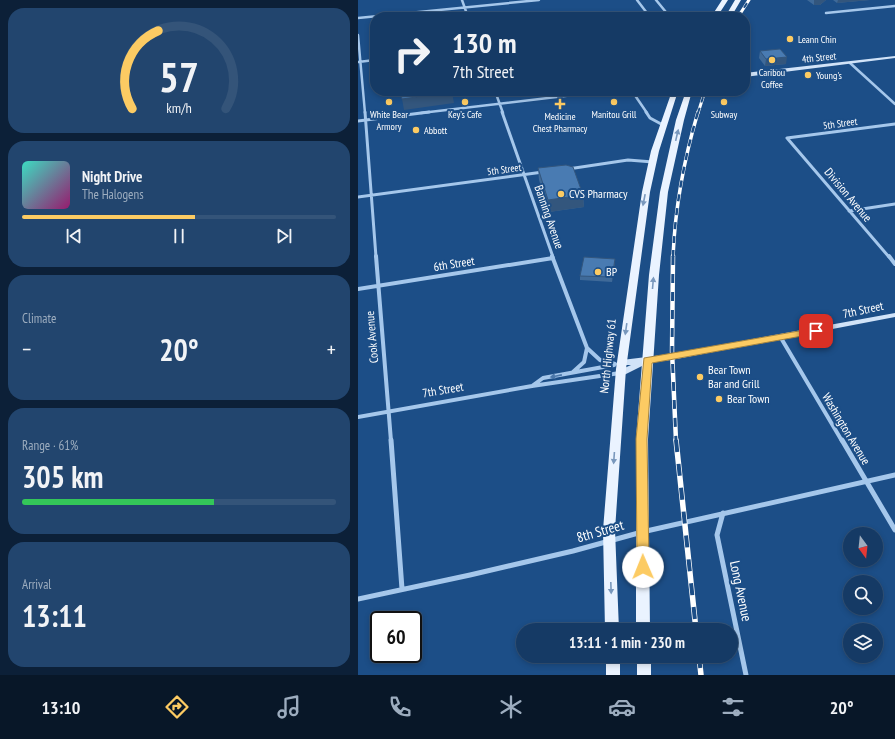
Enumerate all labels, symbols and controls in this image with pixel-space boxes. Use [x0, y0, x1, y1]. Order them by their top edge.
text: 130 m [452, 24, 516, 61]
icon: right [386, 28, 438, 80]
place label: Leann Chin [798, 33, 836, 46]
marker: Leann Chin [785, 34, 795, 44]
street label: 4th Street [801, 49, 837, 66]
text: 57 [159, 50, 199, 103]
marker: Caribou Coffee [767, 55, 777, 65]
text: 7th Street [452, 60, 514, 83]
place label: Caribou Coffee [759, 66, 785, 91]
place label: Young's [816, 69, 842, 82]
marker: Young's [803, 70, 813, 80]
text: km/h [166, 97, 192, 116]
marker: White Bear Armory [384, 97, 394, 107]
marker: Key’s Cafe [460, 97, 470, 107]
marker: Manitou Grill [609, 97, 619, 107]
marker: Subway [719, 97, 729, 107]
marker: Medicine Chest Pharmacy [555, 99, 565, 109]
place label: White Bear Armory [370, 108, 408, 133]
place label: Key’s Cafe [448, 108, 482, 121]
place label: Manitou Grill [592, 108, 637, 121]
place label: Subway [711, 108, 738, 121]
place label: Medicine Chest Pharmacy [533, 110, 588, 135]
street label: 5th Street [822, 115, 858, 132]
place label: Abbott [424, 124, 447, 137]
marker: Abbott [411, 125, 421, 135]
one-way arrow [674, 129, 680, 141]
street label: 5th Street [486, 161, 522, 178]
street label: Division Avenue [821, 165, 875, 225]
text: Night Drive [82, 167, 142, 186]
street label: Banning Avenue [532, 183, 567, 251]
text: The Halogens [82, 186, 144, 203]
place label: CVS Pharmacy [569, 186, 628, 201]
marker: CVS Pharmacy [556, 189, 566, 199]
one-way arrow [641, 194, 647, 206]
icon: previous [63, 225, 85, 247]
icon: pause [168, 225, 190, 247]
icon: next [273, 225, 295, 247]
street label: 6th Street [432, 253, 476, 274]
place label: BP [606, 264, 618, 279]
marker: BP [593, 267, 603, 277]
one-way arrow [650, 277, 657, 289]
street label: 7th Street [841, 298, 885, 321]
text: Climate [22, 310, 56, 327]
street label: Cook Avenue [362, 310, 381, 364]
pin [799, 314, 833, 348]
street label: North Highway 61 [596, 318, 619, 394]
icon: arrive [805, 320, 827, 342]
one-way arrow [623, 323, 629, 335]
text: 20° [159, 330, 199, 369]
text: − [22, 335, 31, 363]
text: + [327, 335, 336, 363]
place label: Bear Town Bar and Grill [708, 362, 760, 391]
marker: Bear Town Bar and Grill [695, 372, 705, 382]
one-way arrow [550, 373, 562, 379]
street label: 7th Street [421, 378, 465, 400]
street label: Washington Avenue [819, 390, 874, 467]
place label: Bear Town [727, 391, 769, 406]
marker: Bear Town [714, 394, 724, 404]
text: Range · 61% [22, 437, 78, 454]
one-way arrow [611, 452, 618, 464]
text: 305 km [22, 457, 103, 496]
street label: 8th Street [574, 516, 626, 546]
north arrow [843, 527, 883, 567]
map controls [843, 527, 883, 663]
position arrow [622, 546, 664, 588]
street label: Long Avenue [726, 559, 756, 623]
button: search [843, 575, 883, 615]
text: Arrival [22, 576, 51, 593]
one-way arrow [608, 582, 614, 595]
text: 13:11 [22, 596, 87, 635]
speed limit sign: 60 [370, 611, 422, 663]
button: layers [843, 623, 883, 663]
text: 13:11 · 1 min · 230 m [569, 633, 685, 652]
icon: directions [163, 693, 191, 721]
icon: music [275, 693, 303, 721]
icon: phone [386, 693, 414, 721]
icon: climate [497, 693, 525, 721]
icon: car [608, 693, 636, 721]
icon: filters [719, 693, 747, 721]
text: 13:10 [42, 696, 80, 719]
text: 20° [830, 696, 853, 719]

